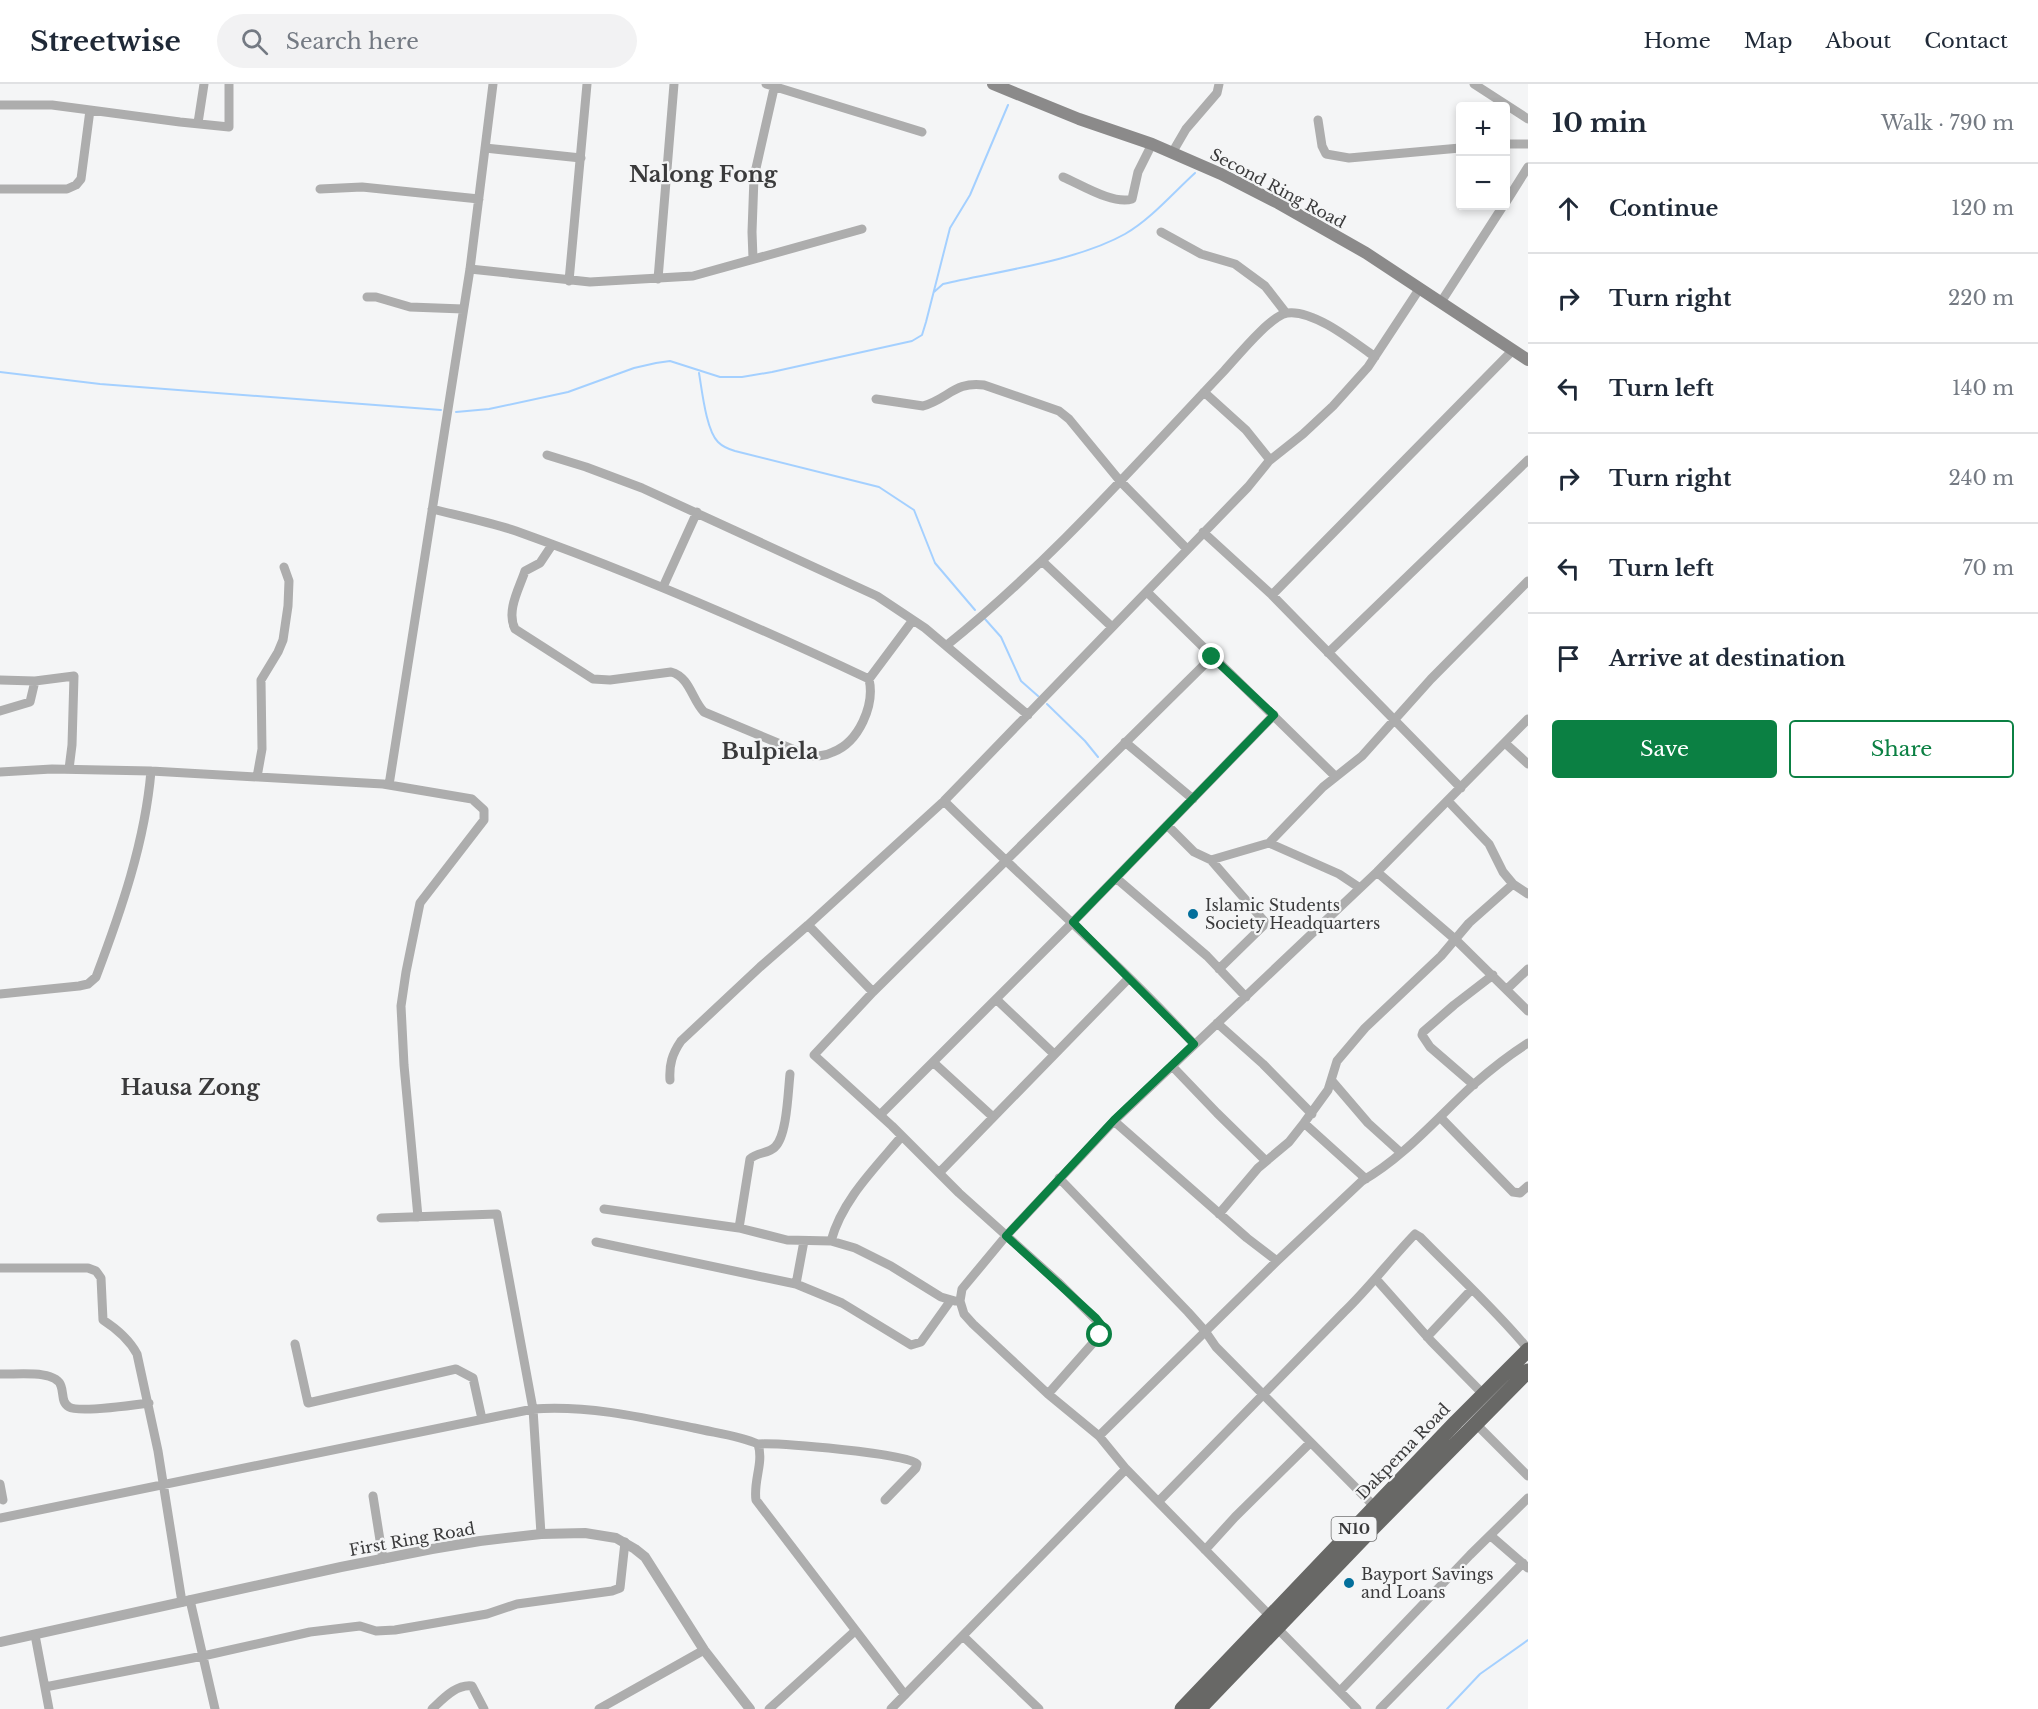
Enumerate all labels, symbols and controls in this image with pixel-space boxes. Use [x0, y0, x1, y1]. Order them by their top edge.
search box [217, 14, 637, 68]
text: Streetwise [30, 24, 181, 59]
icon: search [238, 25, 271, 58]
text: Search here [286, 28, 419, 55]
text: Home [1644, 28, 1711, 54]
text: Map [1744, 28, 1792, 54]
text: About [1825, 28, 1891, 54]
text: Contact [1924, 28, 2008, 54]
map controls [1456, 102, 1510, 210]
button: + [1456, 102, 1510, 156]
text: 10 min [1552, 107, 1647, 139]
text: Walk · 790 m [1881, 111, 2014, 135]
street label: Second Ring Road [1207, 144, 1349, 232]
button: − [1456, 156, 1510, 210]
district label: Nalong Fong [629, 161, 778, 188]
icon: ahead [1552, 192, 1585, 225]
text: Continue [1609, 195, 1718, 222]
text: 120 m [1951, 196, 2014, 220]
icon: right [1552, 282, 1585, 315]
text: Turn right [1609, 285, 1731, 312]
text: 220 m [1948, 286, 2014, 310]
icon: left [1552, 372, 1585, 405]
text: Turn left [1609, 375, 1714, 402]
text: 140 m [1952, 376, 2014, 400]
icon: right [1552, 462, 1585, 495]
text: Turn right [1609, 465, 1731, 492]
text: 240 m [1949, 466, 2014, 490]
icon: left [1552, 552, 1585, 585]
text: Turn left [1609, 555, 1714, 582]
text: 70 m [1962, 556, 2014, 580]
icon: arrive [1552, 642, 1585, 675]
route end [1198, 643, 1224, 669]
text: Arrive at destination [1609, 645, 1846, 672]
button: Save [1552, 720, 1777, 778]
button: Share [1789, 720, 2014, 778]
district label: Bulpiela [721, 738, 819, 765]
place label: Islamic Students Society Headquarters [1205, 895, 1380, 933]
marker: Islamic Students Society Headquarters [1186, 907, 1200, 921]
district label: Hausa Zong [120, 1074, 260, 1101]
route start [1086, 1321, 1112, 1347]
street label: Dakpema Road [1352, 1399, 1454, 1503]
road number: N10 [1332, 1517, 1376, 1541]
street label: First Ring Road [348, 1518, 477, 1560]
place label: Bayport Savings and Loans [1361, 1564, 1494, 1602]
marker: Bayport Savings and Loans [1342, 1576, 1356, 1590]

